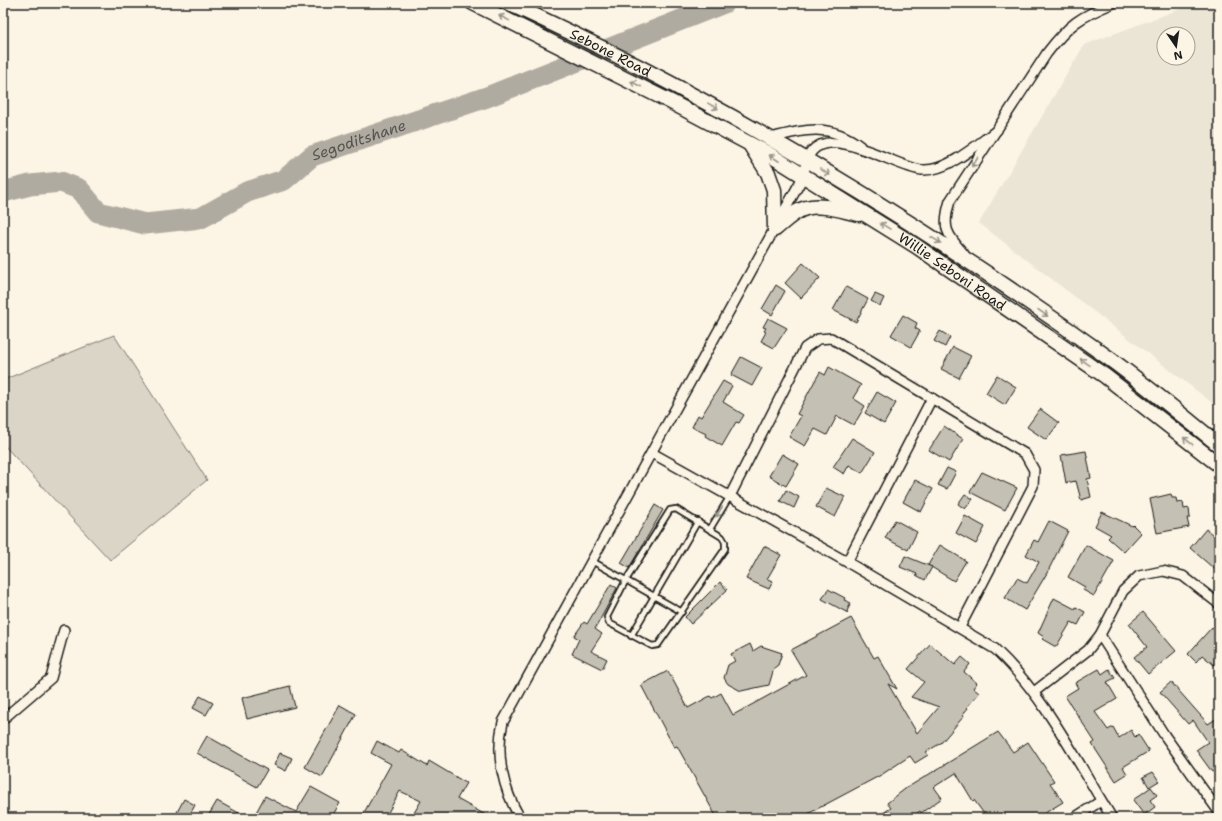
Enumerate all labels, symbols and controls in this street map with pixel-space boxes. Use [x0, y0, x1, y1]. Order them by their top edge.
one-way arrow [498, 14, 510, 21]
street label: Sebone Road [567, 25, 654, 81]
north arrow [1156, 26, 1196, 66]
text: N [1172, 47, 1184, 64]
one-way arrow [630, 80, 642, 88]
one-way arrow [707, 103, 719, 111]
water label: Segoditshane [309, 115, 409, 165]
one-way arrow [769, 154, 780, 162]
one-way arrow [971, 156, 979, 167]
one-way arrow [819, 168, 831, 176]
one-way arrow [879, 222, 890, 231]
street label: Willie Seboni Road [895, 228, 1010, 314]
one-way arrow [930, 236, 941, 244]
one-way arrow [1038, 309, 1049, 317]
one-way arrow [1080, 358, 1091, 366]
one-way arrow [1183, 437, 1194, 445]
one-way arrow [715, 506, 723, 518]

